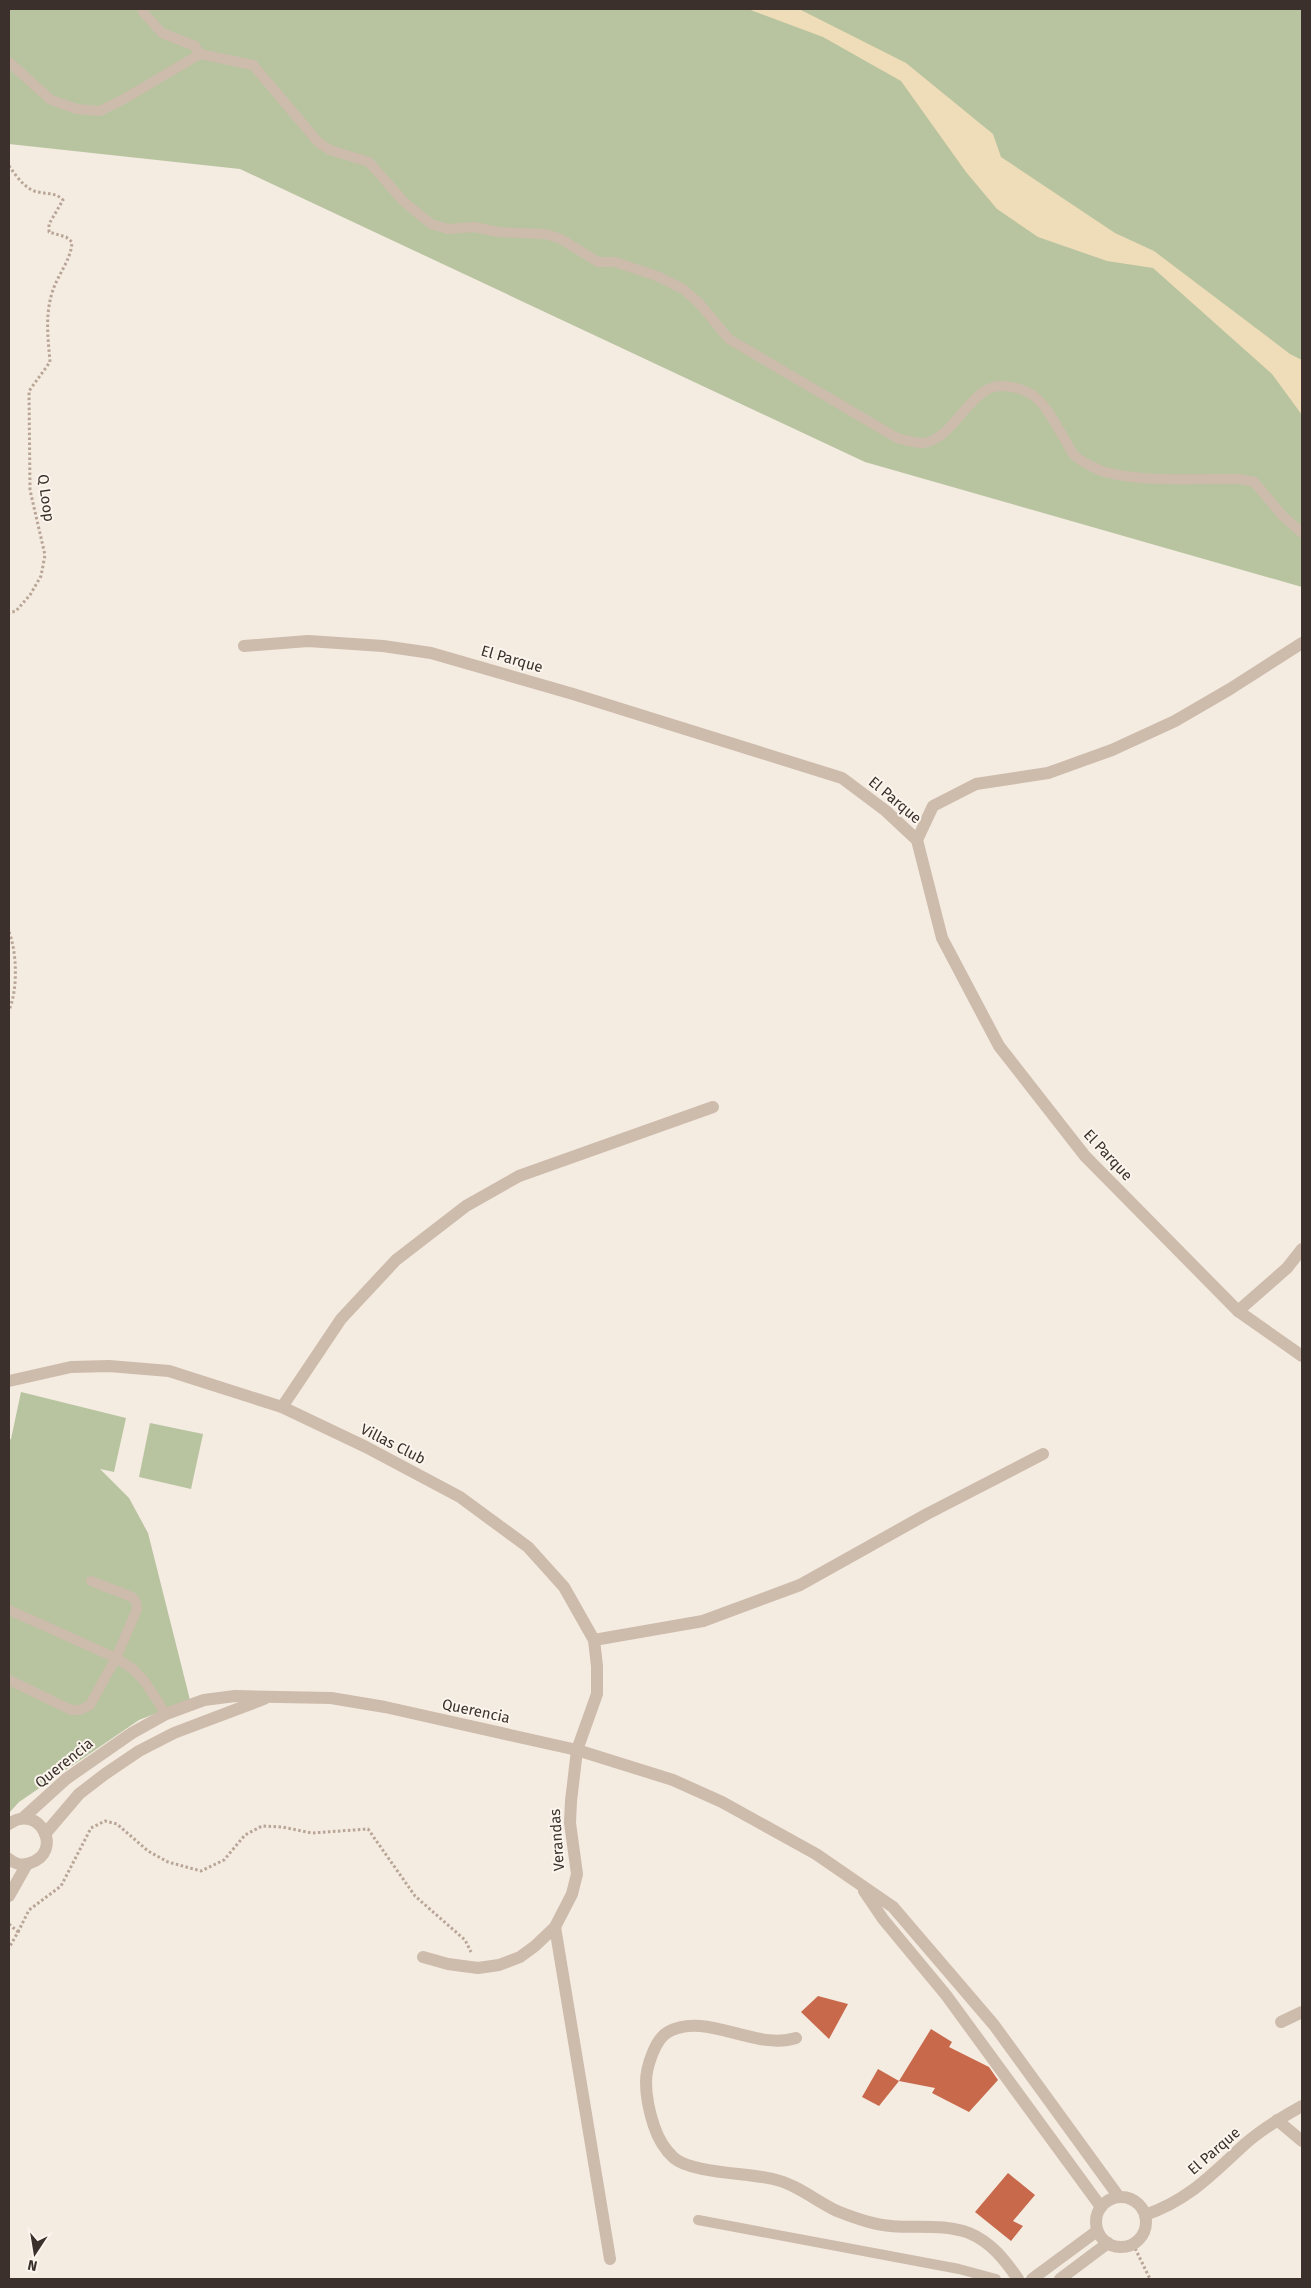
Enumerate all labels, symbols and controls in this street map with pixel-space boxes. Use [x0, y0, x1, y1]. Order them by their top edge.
street label: Q Loop [34, 473, 58, 523]
street label: El Parque [479, 642, 545, 676]
street label: El Parque [865, 773, 925, 827]
street label: El Parque [1080, 1126, 1136, 1184]
street label: Villas Club [357, 1420, 429, 1468]
street label: Querencia [440, 1695, 512, 1727]
street label: Querencia [31, 1734, 97, 1792]
street label: Verandas [546, 1808, 568, 1872]
street label: El Parque [1184, 2123, 1244, 2179]
north arrow [10, 2228, 60, 2278]
text: N [26, 2256, 39, 2275]

